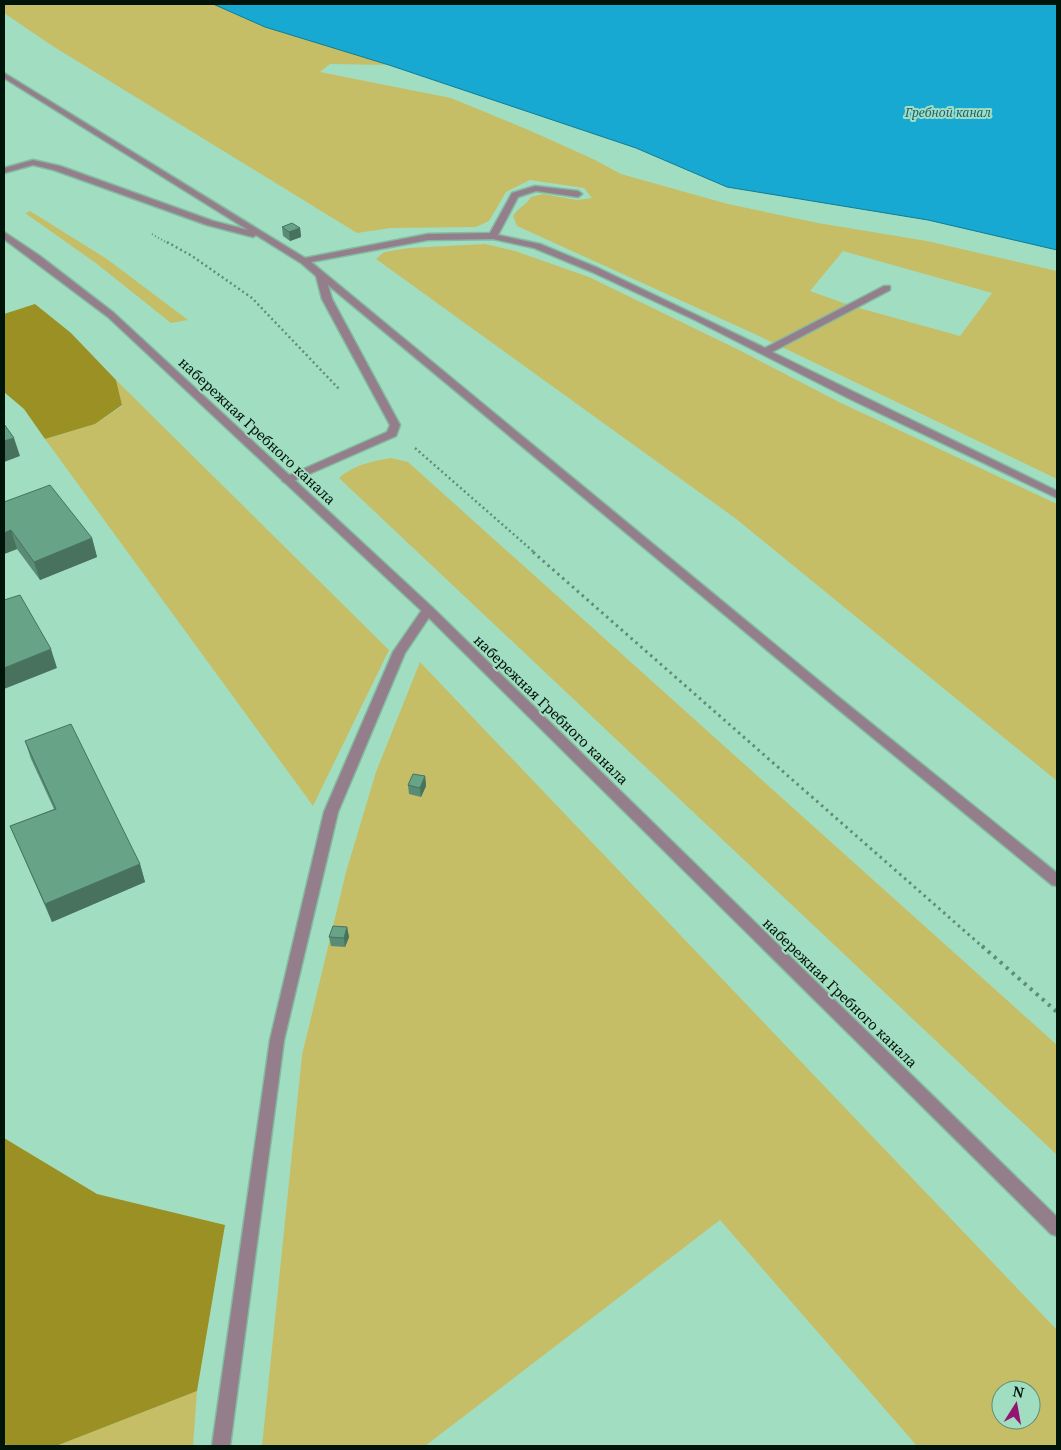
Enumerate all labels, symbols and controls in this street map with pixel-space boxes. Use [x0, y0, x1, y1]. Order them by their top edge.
water label: Гребной канал [904, 104, 991, 121]
street label: набережная Гребного канала [175, 353, 340, 509]
street label: набережная Гребного канала [470, 631, 633, 789]
street label: набережная Гребного канала [759, 914, 922, 1072]
north arrow [991, 1380, 1041, 1430]
text: N [1011, 1381, 1026, 1402]

